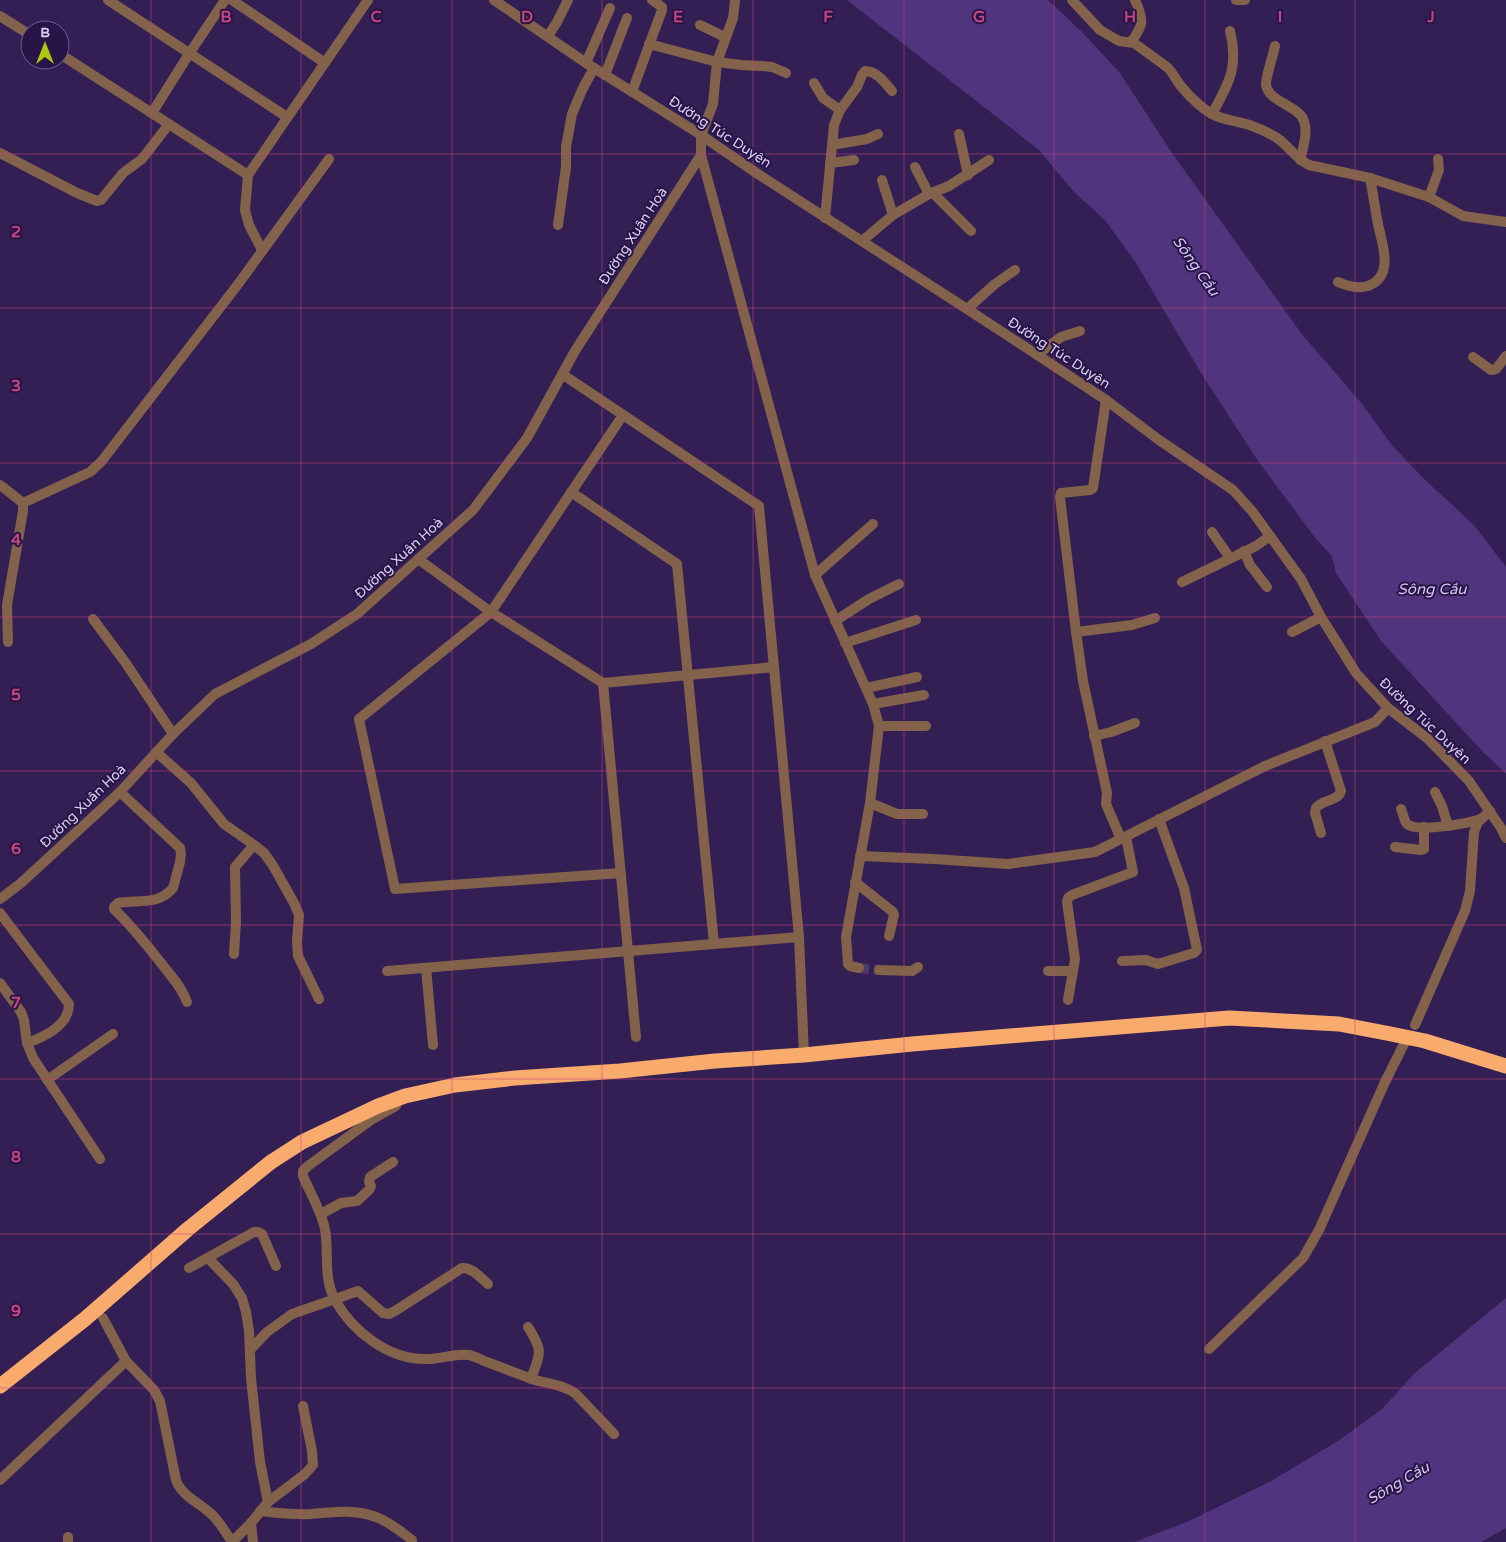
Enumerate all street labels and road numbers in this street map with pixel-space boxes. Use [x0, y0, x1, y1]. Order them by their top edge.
street label: Đường Túc Duyên [666, 93, 774, 171]
street label: Đường Xuân Hoà [595, 184, 671, 288]
street label: Đường Túc Duyên [1005, 314, 1113, 392]
street label: Đường Xuân Hoà [351, 514, 447, 602]
street label: Đường Túc Duyên [1376, 674, 1474, 768]
street label: Đường Xuân Hoà [36, 761, 130, 851]

